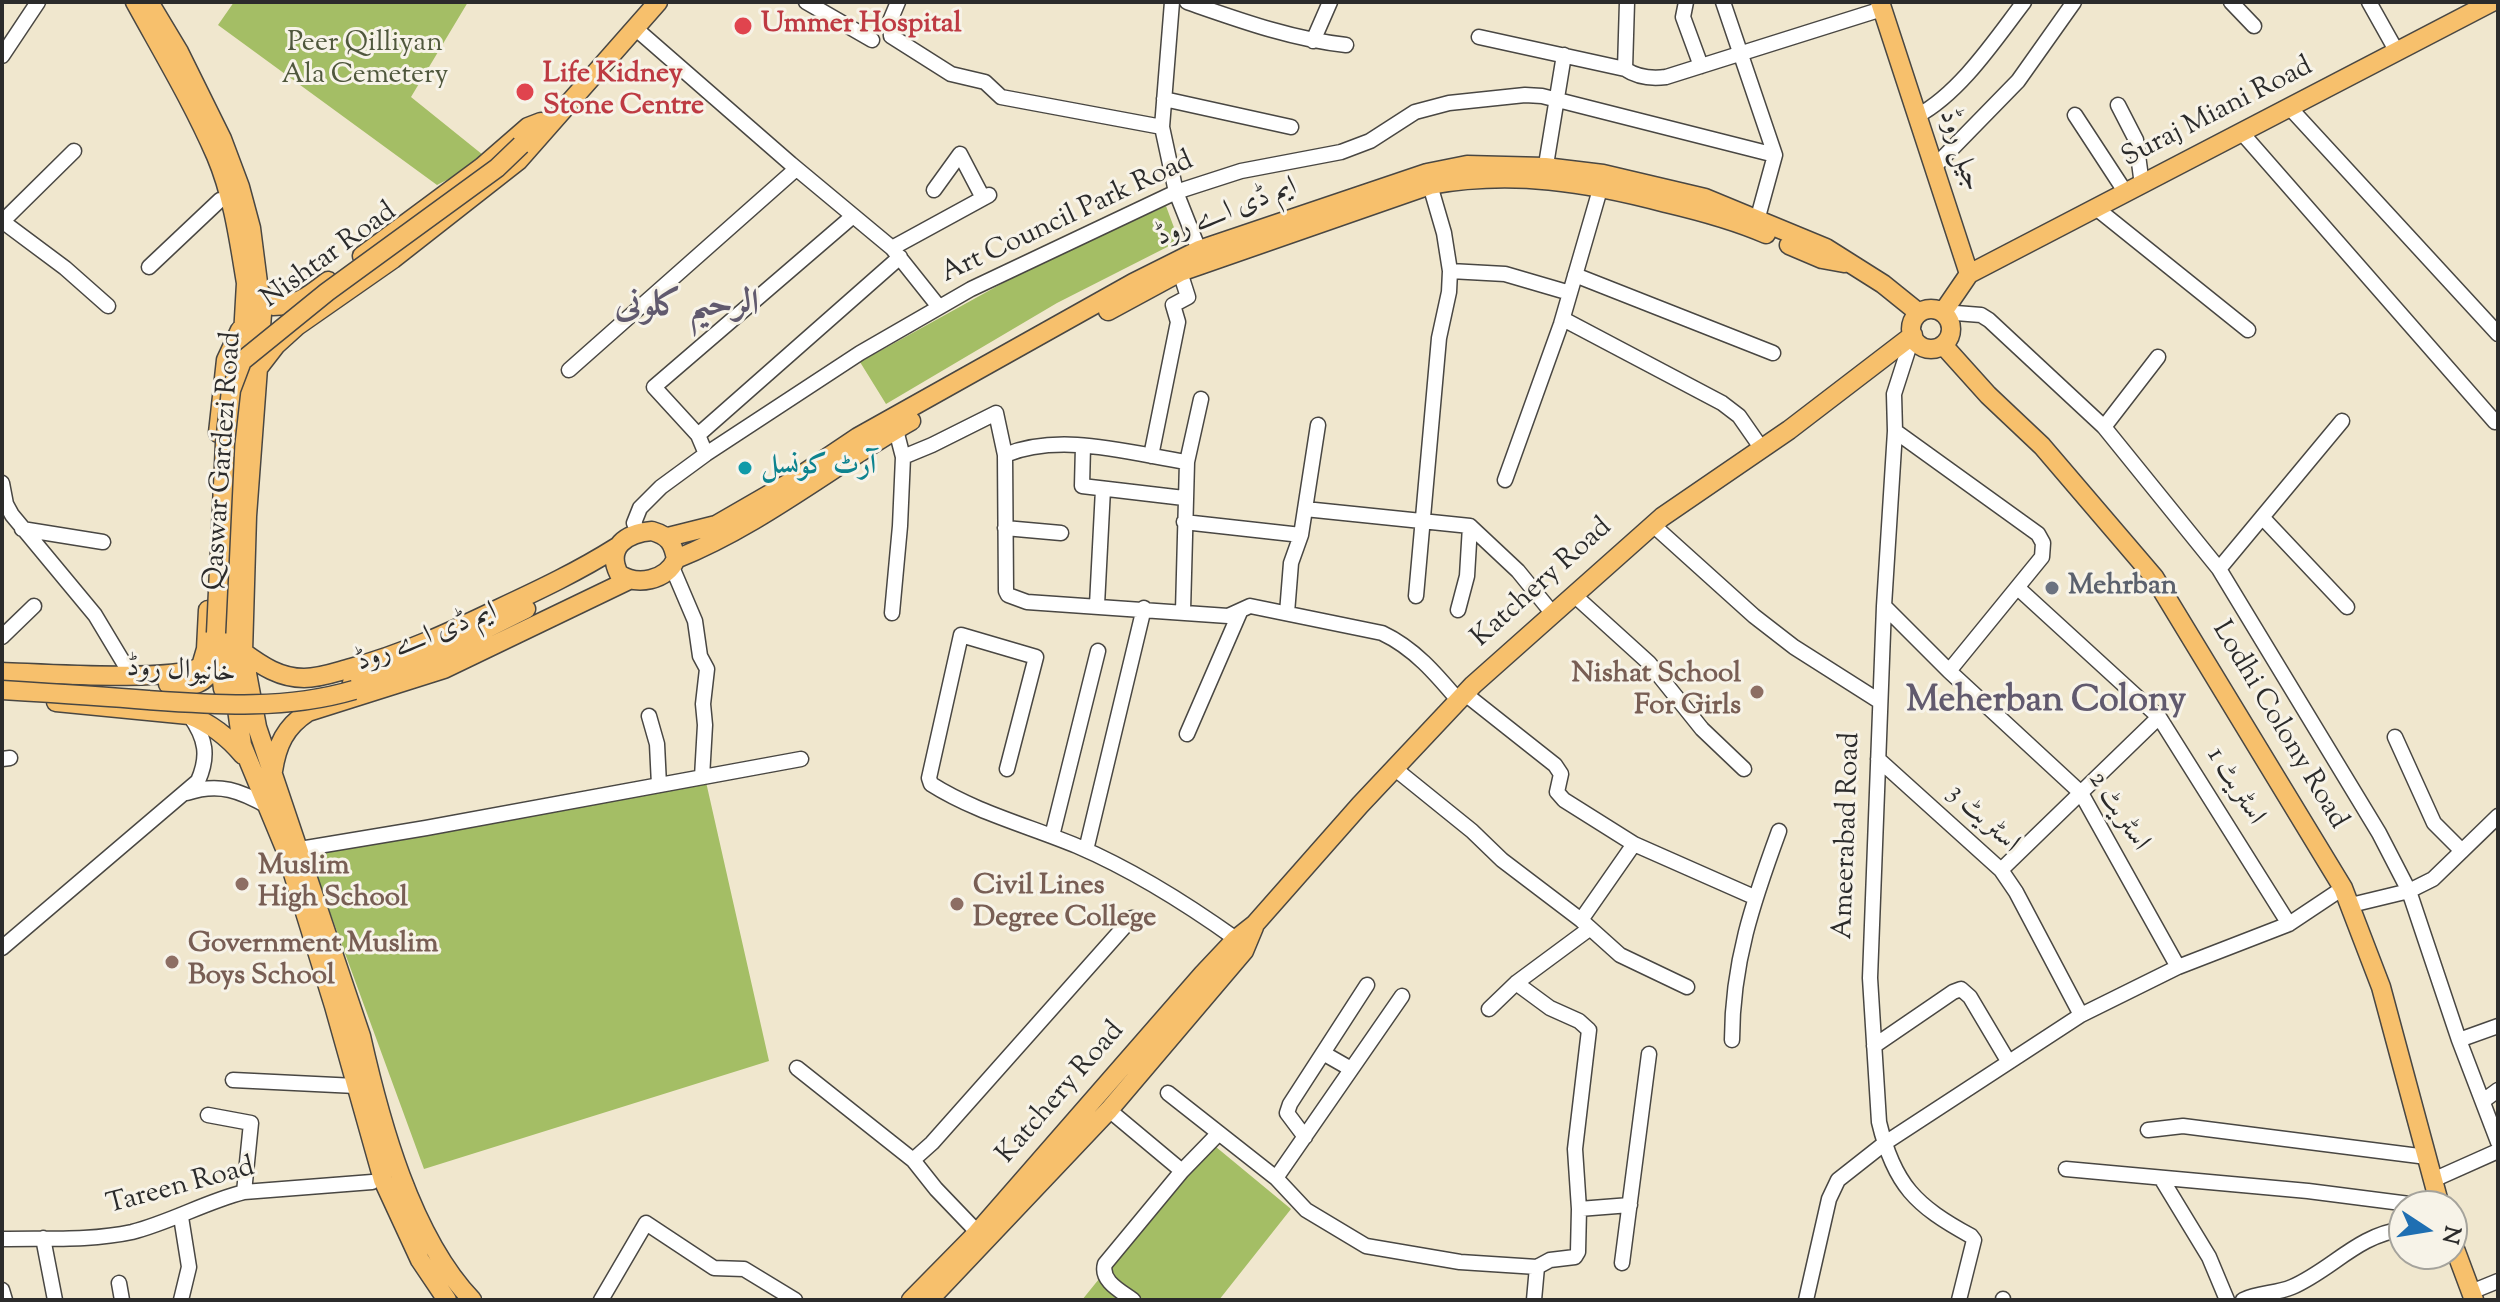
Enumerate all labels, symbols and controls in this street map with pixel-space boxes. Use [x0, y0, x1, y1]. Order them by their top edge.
place label: Ummer Hospital [761, 9, 961, 43]
marker: Ummer Hospital [732, 15, 754, 37]
park label: Peer Qilliyan Ala Cemetery [281, 28, 449, 94]
street label: Suraj Miani Road [2117, 51, 2319, 177]
place label: Life Kidney Stone Centre [543, 59, 704, 125]
marker: Life Kidney Stone Centre [514, 81, 536, 103]
street label: جیل روڈ [1929, 106, 1987, 196]
street label: Art Council Park Road [936, 146, 1200, 292]
street label: ایم ڈی اے روڈ [1152, 172, 1302, 256]
street label: Nishtar Road [256, 197, 404, 317]
district label: الرحیم کلونی [615, 286, 759, 330]
street label: Qaswar Gardezi Road [199, 331, 251, 591]
place label: آرٹ کونسل [761, 451, 876, 485]
marker: آرٹ کونسل [736, 459, 754, 477]
street label: Katchery Road [1466, 512, 1620, 656]
place label: Mehrban [2068, 571, 2177, 605]
marker: Mehrban [2043, 579, 2061, 597]
street label: ایم ڈی اے روڈ [352, 597, 502, 681]
street label: Lodhi Colony Road [2203, 616, 2353, 836]
street label: خانیوال روڈ [126, 653, 236, 693]
place label: Nishat School For Girls [1572, 659, 1741, 725]
district label: Meherban Colony [1906, 682, 2186, 726]
marker: Nishat School For Girls [1748, 683, 1766, 701]
street label: Ameerabad Road [1829, 732, 1869, 940]
street label: اسٹریٹ 1 [2197, 742, 2271, 832]
street label: اسٹریٹ 2 [2079, 766, 2155, 858]
street label: اسٹریٹ 3 [1939, 778, 2025, 862]
place label: Muslim High School [258, 851, 408, 917]
place label: Civil Lines Degree College [973, 871, 1156, 937]
marker: Muslim High School [233, 875, 251, 893]
marker: Civil Lines Degree College [948, 895, 966, 913]
place label: Government Muslim Boys School [188, 929, 438, 995]
marker: Government Muslim Boys School [163, 953, 181, 971]
street label: Katchery Road [991, 1016, 1133, 1172]
street label: Tareen Road [103, 1152, 259, 1224]
north arrow [2388, 1190, 2468, 1270]
text: N [2432, 1223, 2467, 1246]

